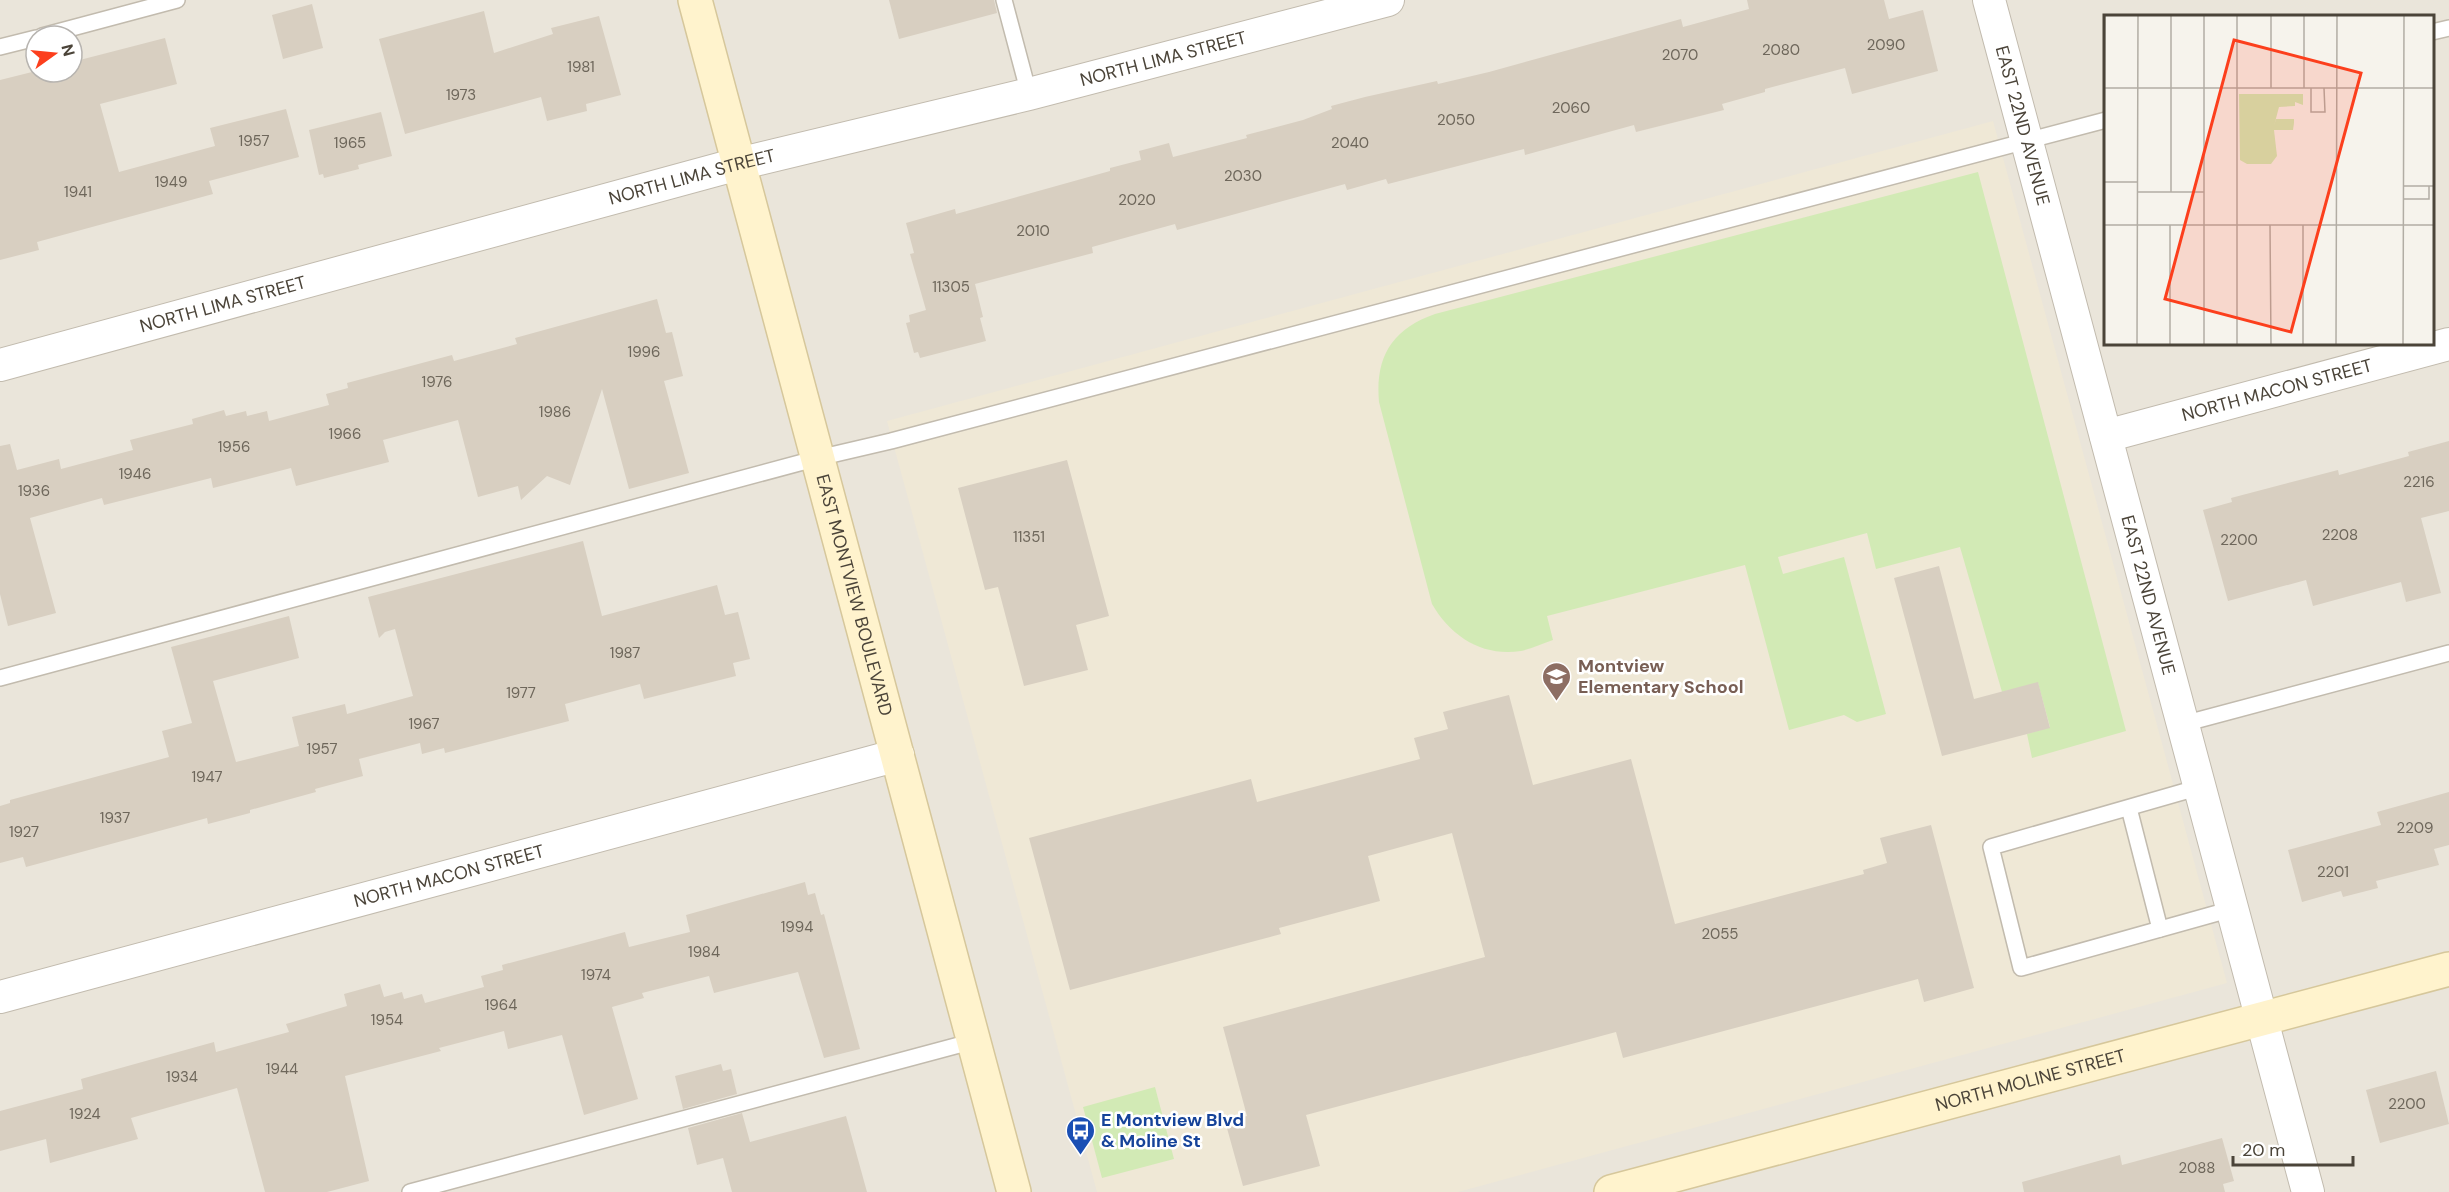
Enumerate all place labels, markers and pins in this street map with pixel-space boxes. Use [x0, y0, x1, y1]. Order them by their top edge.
place label: Montview Elementary School [1578, 654, 1744, 699]
school or university icon: Montview Elementary School [1541, 660, 1573, 702]
place label: E Montview Blvd & Moline St [1101, 1108, 1244, 1153]
bus stop icon: E Montview Blvd & Moline St [1064, 1114, 1096, 1156]

